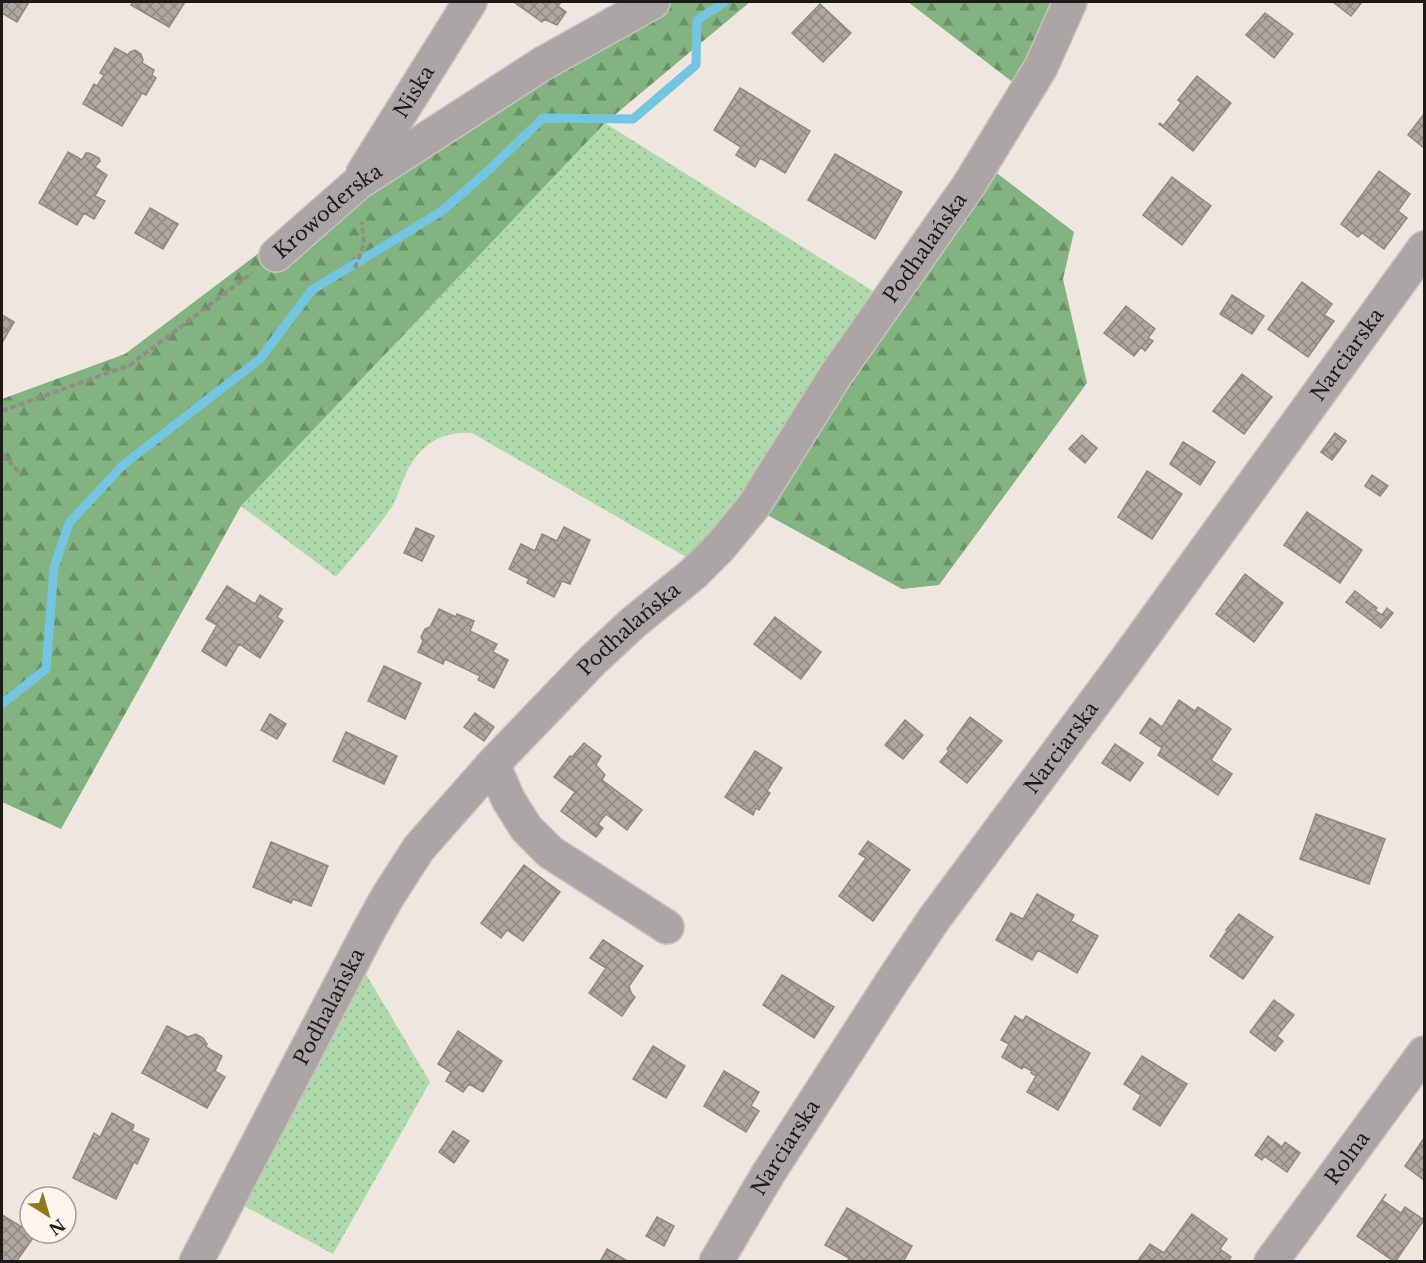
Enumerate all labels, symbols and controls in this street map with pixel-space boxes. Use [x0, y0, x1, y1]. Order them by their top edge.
street label: Niska [389, 60, 440, 122]
street label: Krowoderska [269, 158, 387, 264]
street label: Podhalańska [878, 187, 972, 307]
street label: Narciarska [1306, 303, 1389, 405]
street label: Podhalańska [573, 577, 685, 680]
street label: Narciarska [1019, 696, 1104, 798]
street label: Podhalańska [289, 943, 370, 1069]
street label: Narciarska [746, 1094, 825, 1199]
street label: Rolna [1320, 1126, 1375, 1189]
north arrow [18, 1185, 78, 1245]
text: N [45, 1214, 69, 1239]

